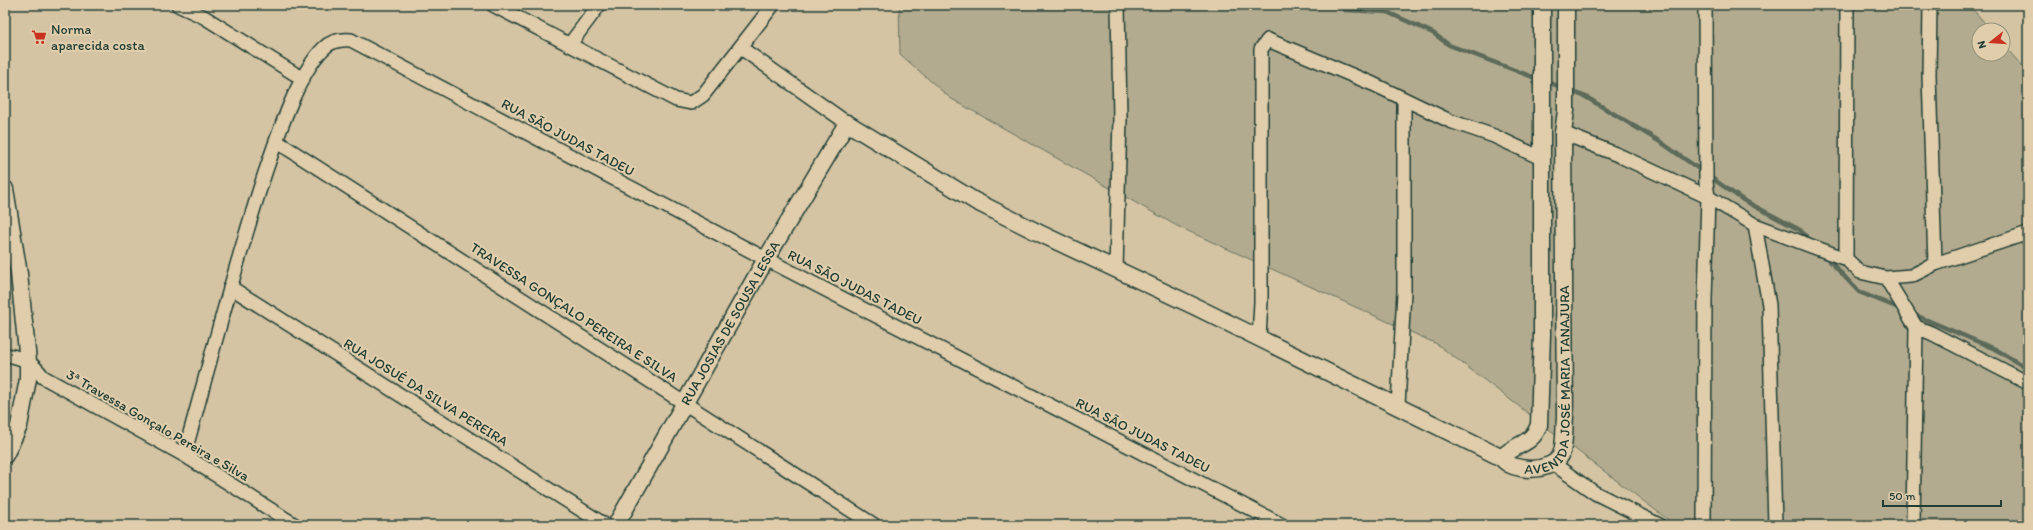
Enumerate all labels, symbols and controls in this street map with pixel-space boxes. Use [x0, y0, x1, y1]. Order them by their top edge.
place label: Norma aparecida costa [51, 21, 146, 54]
north arrow [1971, 22, 2011, 62]
supermarket icon: Norma aparecida costa [30, 28, 48, 46]
text: N [1975, 39, 1989, 50]
street label: RUA SÃO JUDAS TADEU [498, 95, 637, 180]
street label: RUA JOSIAS DE SOUSA LESSA [677, 238, 784, 408]
street label: TRAVESSA GONÇALO PEREIRA E SILVA [467, 239, 681, 386]
street label: RUA SÃO JUDAS TADEU [785, 246, 925, 329]
street label: AVENIDA JOSÉ MARIA TANAJURA [1524, 285, 1574, 478]
street label: RUA JOSUÉ DA SILVA PEREIRA [340, 335, 511, 450]
street label: 3ª Travessa Gonçalo Pereira e Silva [63, 366, 253, 485]
street label: RUA SÃO JUDAS TADEU [1073, 394, 1213, 477]
scale bar [1883, 482, 2001, 508]
text: 50 m [1889, 489, 1915, 503]

